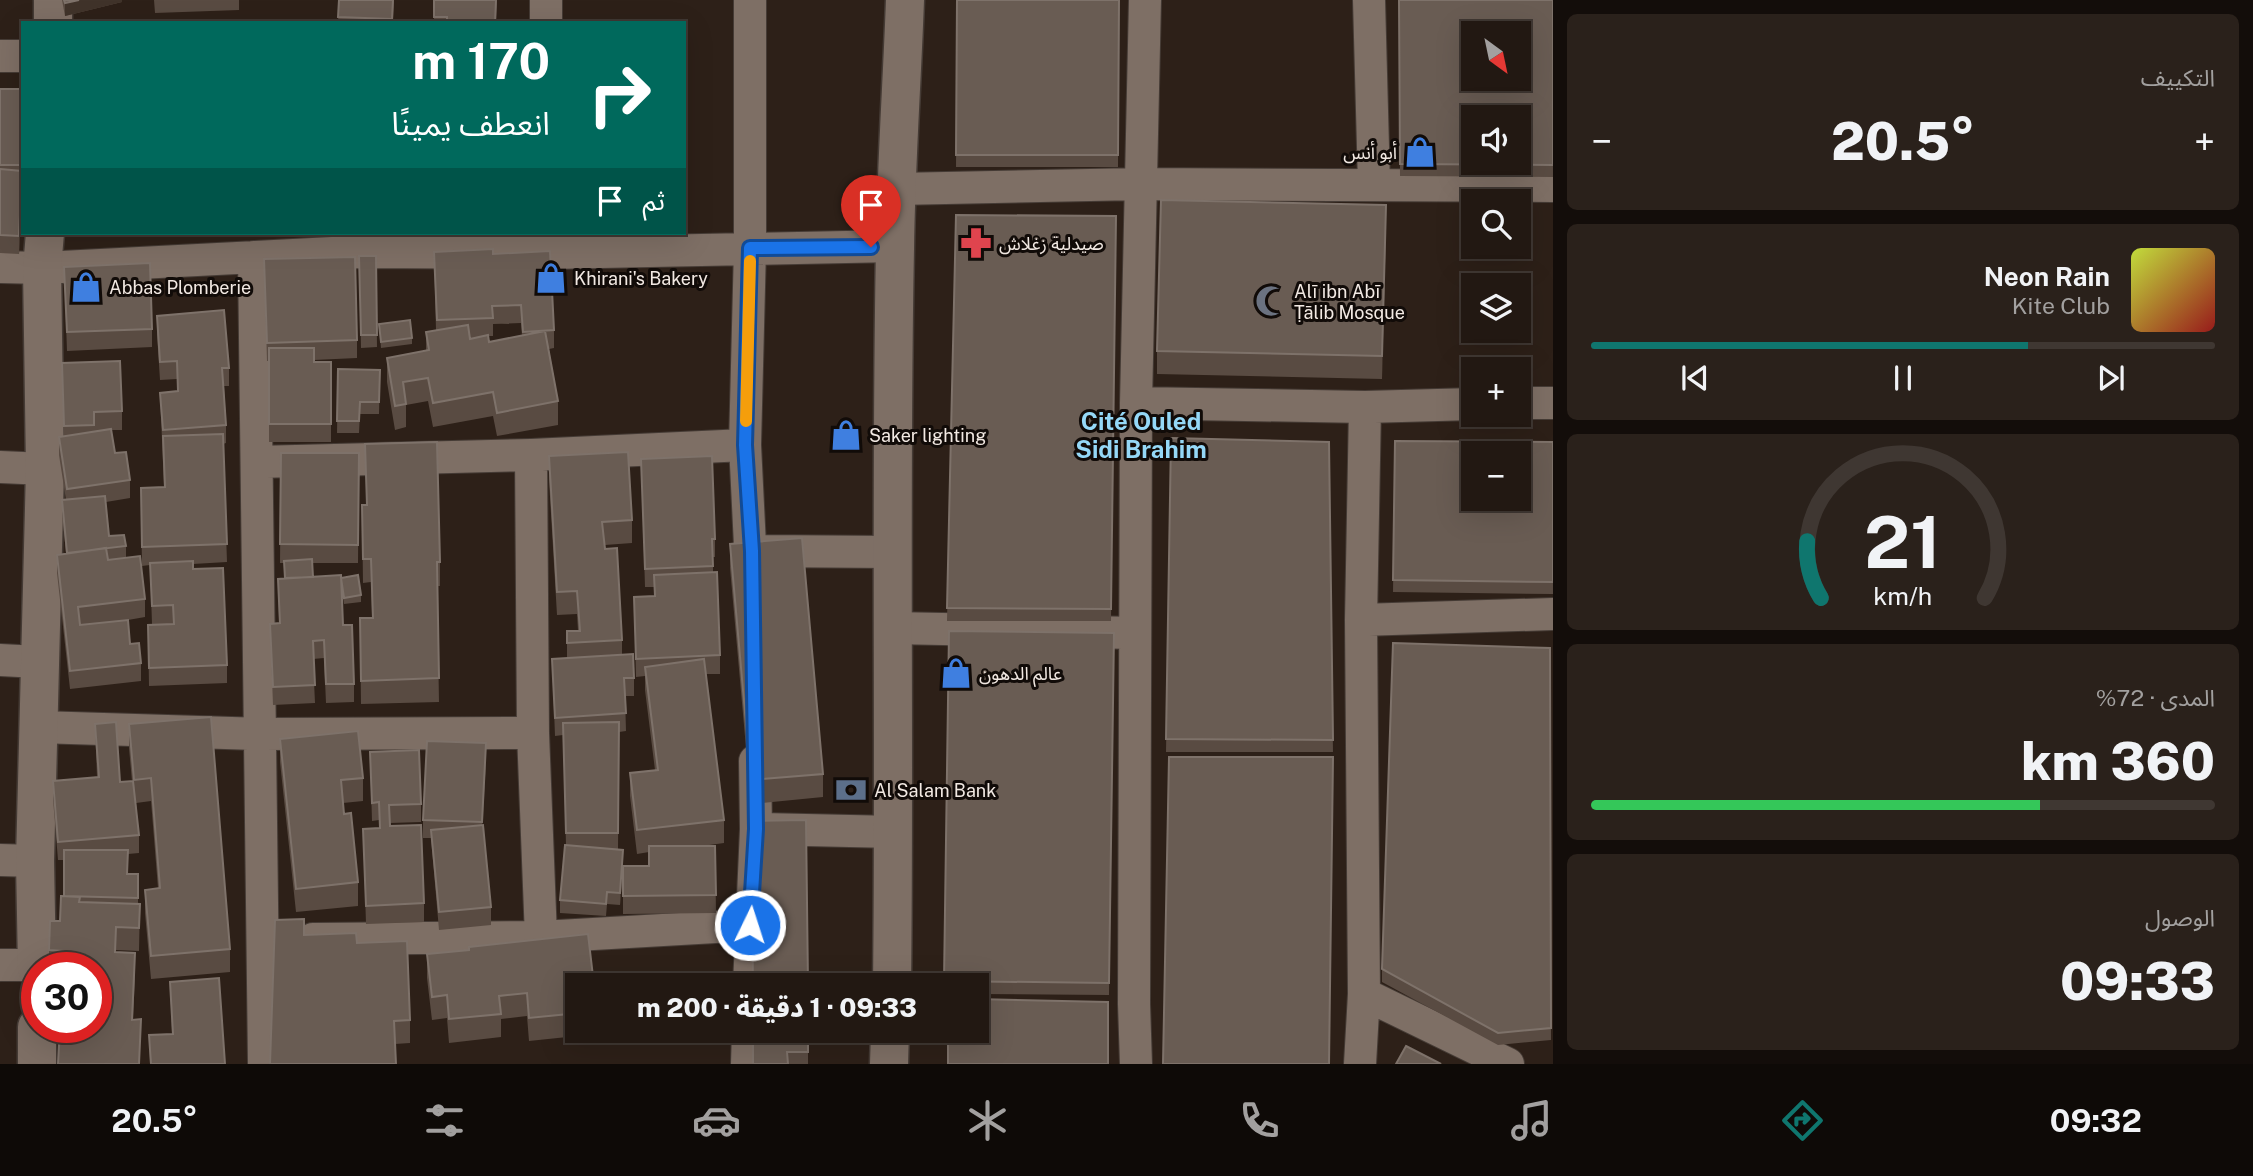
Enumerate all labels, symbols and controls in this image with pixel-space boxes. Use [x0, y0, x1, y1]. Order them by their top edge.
north arrow [1461, 21, 1531, 91]
map controls [1461, 21, 1531, 511]
text: 170 m [412, 32, 550, 90]
icon: right [574, 49, 665, 140]
text: التكييف [2141, 64, 2215, 91]
text: انعطف يمينًا [391, 105, 550, 142]
button: sound [1461, 105, 1531, 175]
text: 20.5° [1831, 111, 1975, 172]
text: − [1591, 119, 1612, 164]
text: + [2194, 119, 2215, 164]
shop icon: أبو أنس [1403, 135, 1437, 169]
place label: أبو أنس [1343, 141, 1397, 164]
pin [841, 175, 901, 247]
icon: arrive [591, 182, 629, 220]
text: ثم [643, 185, 665, 216]
icon: arrive [852, 186, 890, 224]
button: search [1461, 189, 1531, 259]
pharmacy icon: صيدلية زغلاش [959, 226, 993, 260]
place label: صيدلية زغلاش [999, 233, 1104, 255]
shop icon: Khirani's Bakery [534, 261, 568, 295]
text: Neon Rain [1984, 261, 2110, 292]
place label: Khirani's Bakery [574, 268, 708, 289]
shop icon: Abbas Plomberie [69, 270, 103, 304]
button: layers [1461, 273, 1531, 343]
place label: Abbas Plomberie [109, 277, 251, 298]
place label: Alī ibn Abī Ṭālib Mosque [1294, 281, 1405, 323]
mosque icon: Alī ibn Abī Ṭālib Mosque [1254, 284, 1288, 318]
text: Kite Club [2012, 292, 2110, 319]
button: + [1461, 357, 1531, 427]
icon: previous [1676, 359, 1714, 397]
icon: pause [1884, 359, 1922, 397]
icon: next [2092, 359, 2130, 397]
district label: Cité Ouled Sidi Brahim [1075, 407, 1207, 463]
shop icon: Saker lighting [829, 418, 863, 452]
place label: Saker lighting [869, 425, 986, 446]
button: − [1461, 441, 1531, 511]
text: 21 [1864, 499, 1942, 584]
text: km/h [1874, 581, 1932, 611]
shop icon: عالم الدهون [939, 656, 973, 690]
place label: عالم الدهون [979, 663, 1062, 687]
text: المدى · 72% [2096, 684, 2215, 711]
text: 360 km [2021, 731, 2215, 792]
bank icon: Al Salam Bank [834, 773, 868, 807]
place label: Al Salam Bank [874, 780, 996, 801]
position arrow [713, 888, 787, 962]
text: الوصول [2145, 904, 2215, 931]
text: 09:33 [2060, 951, 2215, 1012]
speed limit sign: 30 [21, 952, 112, 1043]
text: 09:33 · 1 دقيقة · 200 m [637, 992, 917, 1023]
icon: filters [420, 1096, 469, 1145]
icon: car [692, 1096, 741, 1145]
icon: climate [963, 1096, 1012, 1145]
icon: phone [1235, 1096, 1284, 1145]
icon: music [1507, 1096, 1556, 1145]
icon: directions [1778, 1096, 1827, 1145]
text: 20.5° [111, 1102, 198, 1139]
text: 09:32 [2050, 1102, 2142, 1139]

